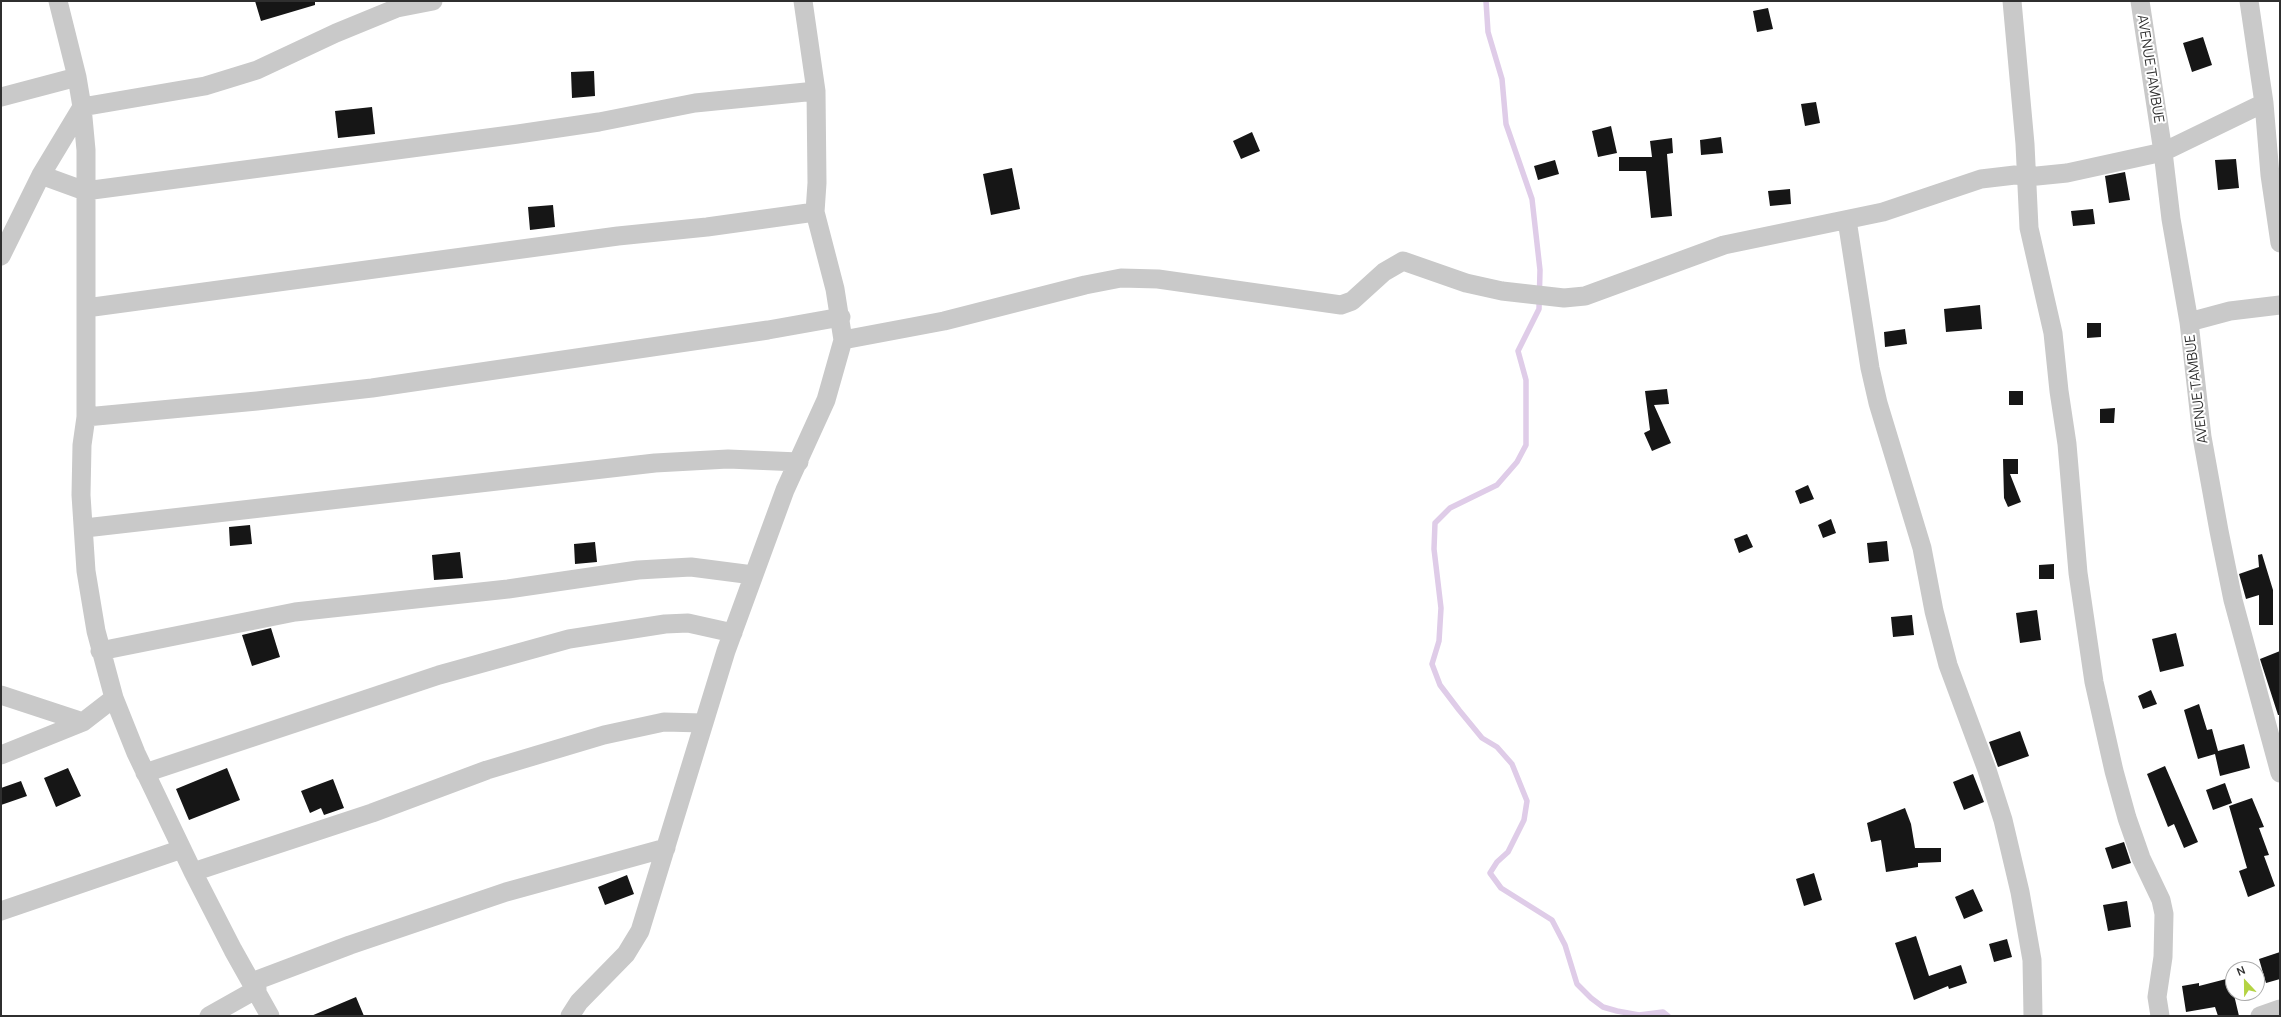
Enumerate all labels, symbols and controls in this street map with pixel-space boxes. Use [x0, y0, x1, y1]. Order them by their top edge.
street label: AVENUE TAMBUE [2133, 14, 2167, 124]
street label: AVENUE TAMBUE [2182, 334, 2212, 444]
north arrow [2225, 961, 2265, 1001]
text: N [2234, 962, 2247, 979]

